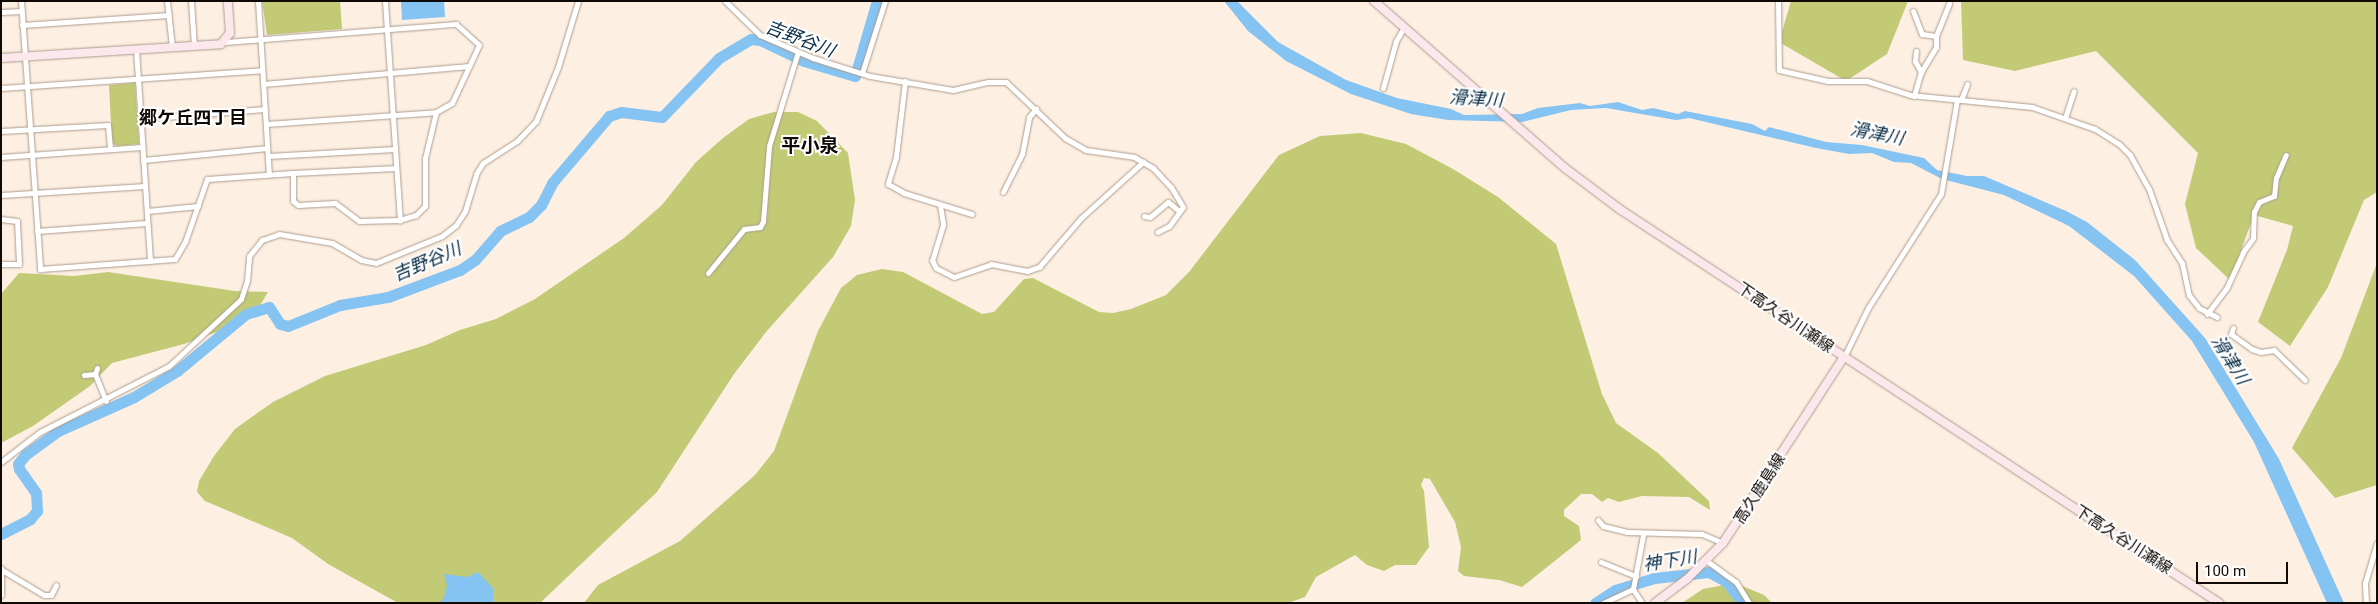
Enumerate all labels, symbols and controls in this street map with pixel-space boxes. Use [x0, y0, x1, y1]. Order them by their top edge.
water label: 吉野谷川 [763, 16, 837, 62]
water label: 滑津川 [1448, 86, 1504, 112]
district label: 郷ケ丘四丁目 [139, 107, 247, 129]
water label: 滑津川 [1848, 118, 1906, 150]
district label: 平小泉 [782, 135, 838, 157]
water label: 吉野谷川 [390, 238, 464, 286]
street label: 下高久谷川瀬線 [1733, 279, 1837, 357]
water label: 滑津川 [2207, 331, 2253, 389]
street label: 高久鹿島線 [1730, 450, 1790, 528]
street label: 下高久谷川瀬線 [2071, 501, 2175, 579]
water label: 神下川 [1642, 546, 1698, 576]
scale bar [2198, 552, 2290, 584]
text: 100 m [2204, 562, 2246, 580]

